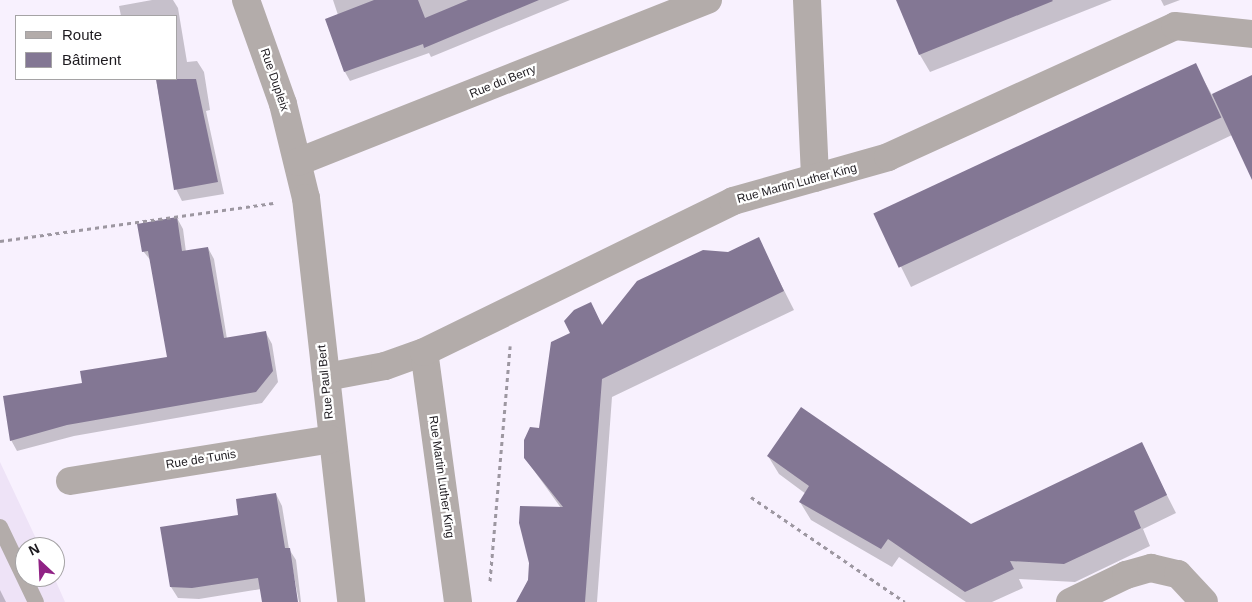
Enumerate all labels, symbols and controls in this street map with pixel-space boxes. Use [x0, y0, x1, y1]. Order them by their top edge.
legend [15, 15, 178, 80]
text: Route [62, 26, 102, 43]
street label: Rue Dupleix [257, 47, 291, 113]
text: Bâtiment [62, 51, 121, 68]
street label: Rue du Berry [468, 62, 538, 102]
street label: Rue Martin Luther King [736, 161, 858, 207]
street label: Rue Paul Bert [315, 344, 337, 420]
street label: Rue Martin Luther King [425, 415, 457, 539]
street label: Rue de Tunis [165, 447, 237, 473]
north arrow [15, 537, 65, 587]
text: N [26, 540, 42, 559]

